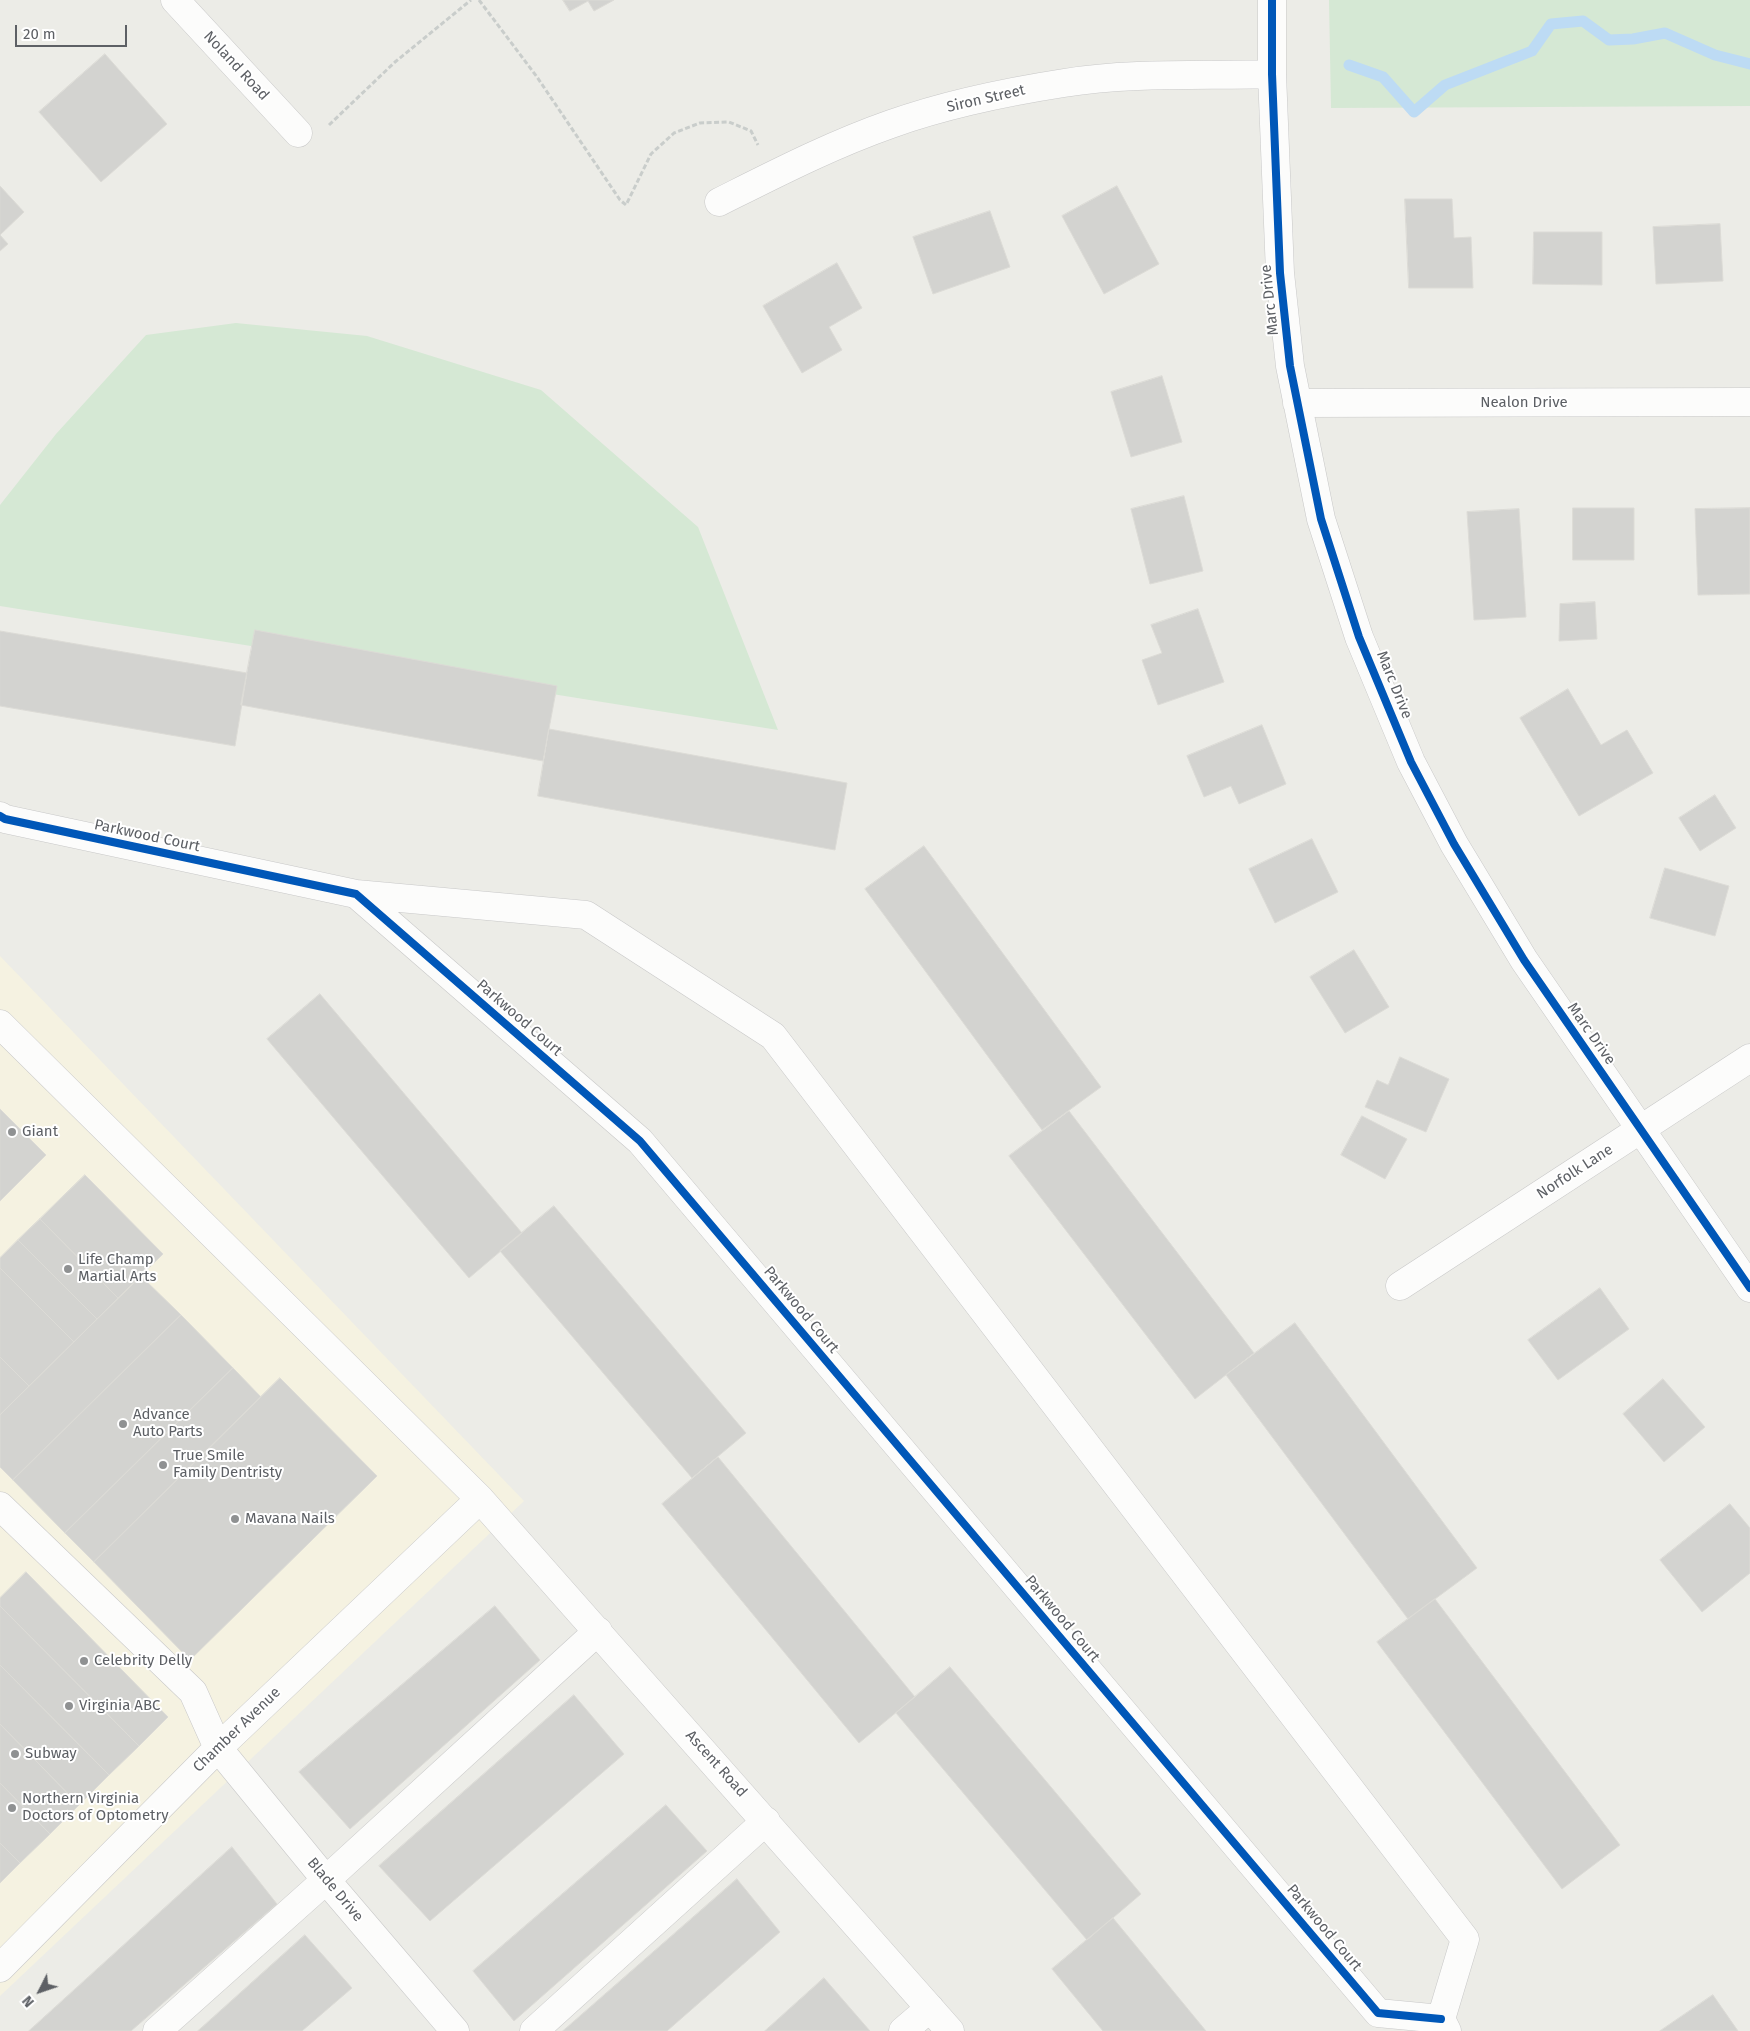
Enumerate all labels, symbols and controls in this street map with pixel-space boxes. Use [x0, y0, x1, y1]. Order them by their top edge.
scale bar [18, 15, 130, 47]
text: 20 m [23, 25, 56, 43]
street label: Noland Road [199, 28, 273, 104]
street label: Siron Street [945, 81, 1027, 117]
street label: Marc Drive [1257, 264, 1283, 336]
street label: Nealon Drive [1480, 394, 1568, 412]
street label: Marc Drive [1372, 648, 1416, 722]
street label: Parkwood Court [93, 816, 201, 856]
street label: Parkwood Court [473, 976, 565, 1060]
street label: Marc Drive [1563, 1000, 1619, 1068]
place label: Giant [22, 1123, 58, 1141]
marker: Giant [6, 1126, 18, 1138]
street label: Norfolk Lane [1534, 1141, 1616, 1203]
place label: Life Champ Martial Arts [78, 1251, 156, 1286]
marker: Life Champ Martial Arts [62, 1263, 74, 1275]
street label: Parkwood Court [760, 1263, 842, 1357]
place label: Advance Auto Parts [133, 1406, 203, 1441]
marker: Advance Auto Parts [117, 1418, 129, 1430]
place label: True Smile Family Dentristy [173, 1447, 282, 1482]
marker: True Smile Family Dentristy [157, 1459, 169, 1471]
place label: Mavana Nails [245, 1510, 335, 1528]
marker: Mavana Nails [229, 1513, 241, 1525]
street label: Parkwood Court [1021, 1572, 1103, 1666]
place label: Celebrity Delly [94, 1652, 192, 1670]
marker: Celebrity Delly [78, 1655, 90, 1667]
street label: Chamber Avenue [189, 1684, 285, 1776]
place label: Virginia ABC [79, 1697, 160, 1715]
marker: Virginia ABC [63, 1700, 75, 1712]
street label: Ascent Road [681, 1727, 751, 1801]
place label: Subway [25, 1745, 77, 1763]
marker: Subway [9, 1748, 21, 1760]
place label: Northern Virginia Doctors of Optometry [22, 1790, 169, 1825]
marker: Northern Virginia Doctors of Optometry [6, 1802, 18, 1814]
street label: Blade Drive [303, 1854, 367, 1926]
street label: Parkwood Court [1283, 1881, 1365, 1975]
north arrow [15, 1966, 65, 2016]
text: N [19, 1992, 38, 2010]

